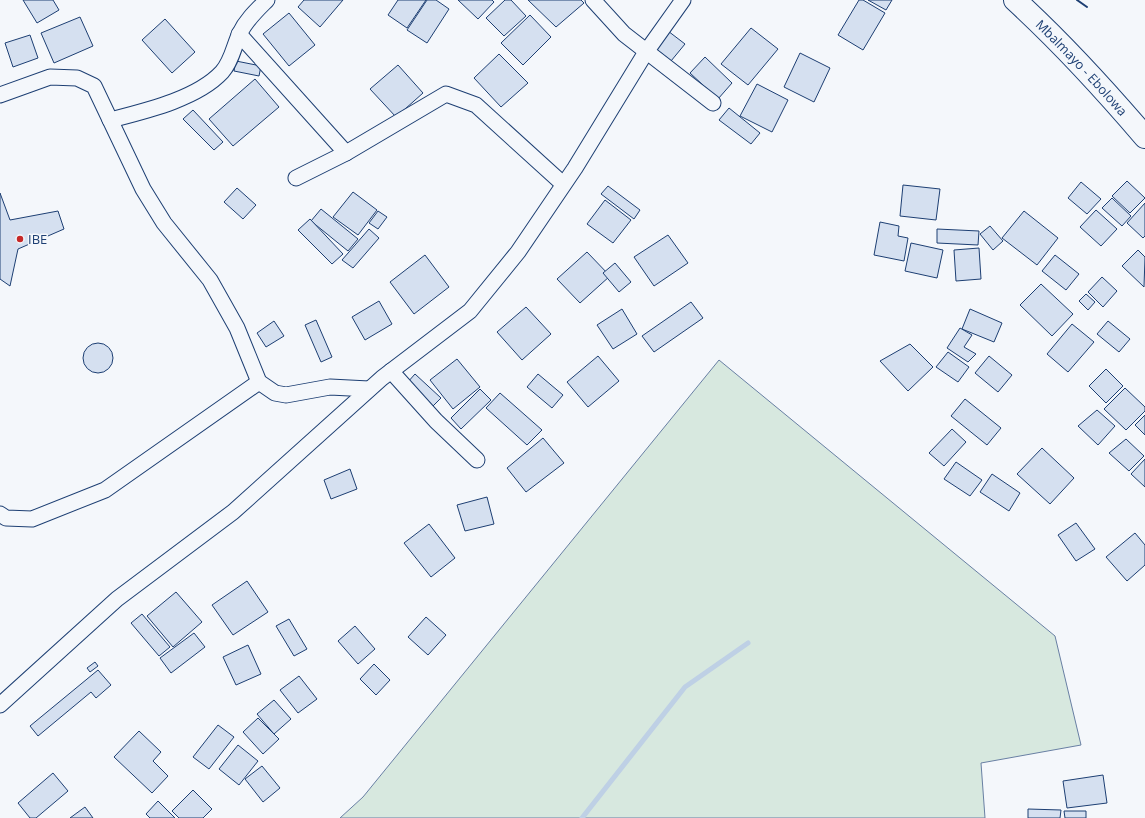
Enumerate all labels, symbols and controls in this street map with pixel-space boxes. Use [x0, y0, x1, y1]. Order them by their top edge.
street label: Mbalmayo - Ebolowa [1032, 15, 1132, 120]
place label: IBE [28, 230, 47, 248]
marker: IBE [15, 234, 25, 244]

